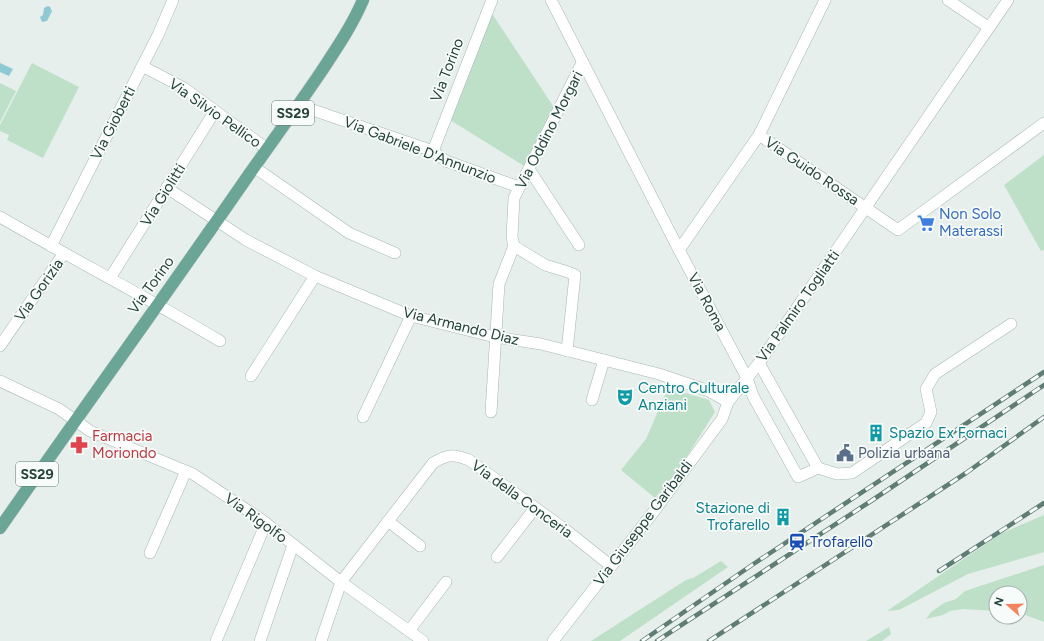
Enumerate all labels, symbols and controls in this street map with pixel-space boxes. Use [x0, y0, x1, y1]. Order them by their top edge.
street label: Via Torino [427, 35, 467, 104]
street label: Via Oddino Morgari [511, 68, 587, 192]
street label: Via Silvio Pellico [165, 75, 265, 152]
street label: Via Gioberti [87, 83, 139, 163]
road number: SS29 [272, 101, 314, 125]
street label: Via Gabriele D'Annunzio [341, 113, 499, 187]
street label: Via Guido Rossa [762, 133, 862, 209]
street label: Via Giolitti [137, 160, 189, 230]
place label: Non Solo Materassi [939, 205, 1003, 240]
supermarket icon: Non Solo Materassi [916, 213, 936, 233]
street label: Via Palmiro Togliatti [753, 247, 843, 365]
street label: Via Torino [124, 252, 178, 317]
street label: Via Gorizia [11, 255, 67, 325]
street label: Via Roma [684, 270, 730, 334]
street label: Via Armando Diaz [401, 303, 521, 349]
place label: Centro Culturale Anziani [638, 379, 749, 414]
theatre icon: Centro Culturale Anziani [615, 387, 635, 407]
building icon: Spazio Ex Fornaci [866, 423, 886, 443]
place label: Spazio Ex Fornaci [889, 424, 1007, 442]
place label: Farmacia Moriondo [92, 427, 157, 462]
pharmacy icon: Farmacia Moriondo [69, 435, 89, 455]
public building icon: Polizia urbana [835, 443, 855, 463]
place label: Polizia urbana [858, 444, 950, 462]
street label: Via della Conceria [468, 456, 576, 542]
street label: Via Giuseppe Garibaldi [590, 457, 696, 589]
road number: SS29 [16, 462, 58, 486]
street label: Via Rigolfo [221, 489, 291, 547]
place label: Stazione di Trofarello [695, 499, 770, 534]
building icon: Stazione di Trofarello [773, 507, 793, 527]
station icon: Trofarello [787, 532, 807, 552]
place label: Trofarello [810, 533, 873, 551]
north arrow [988, 585, 1028, 625]
text: N [992, 596, 1007, 608]

